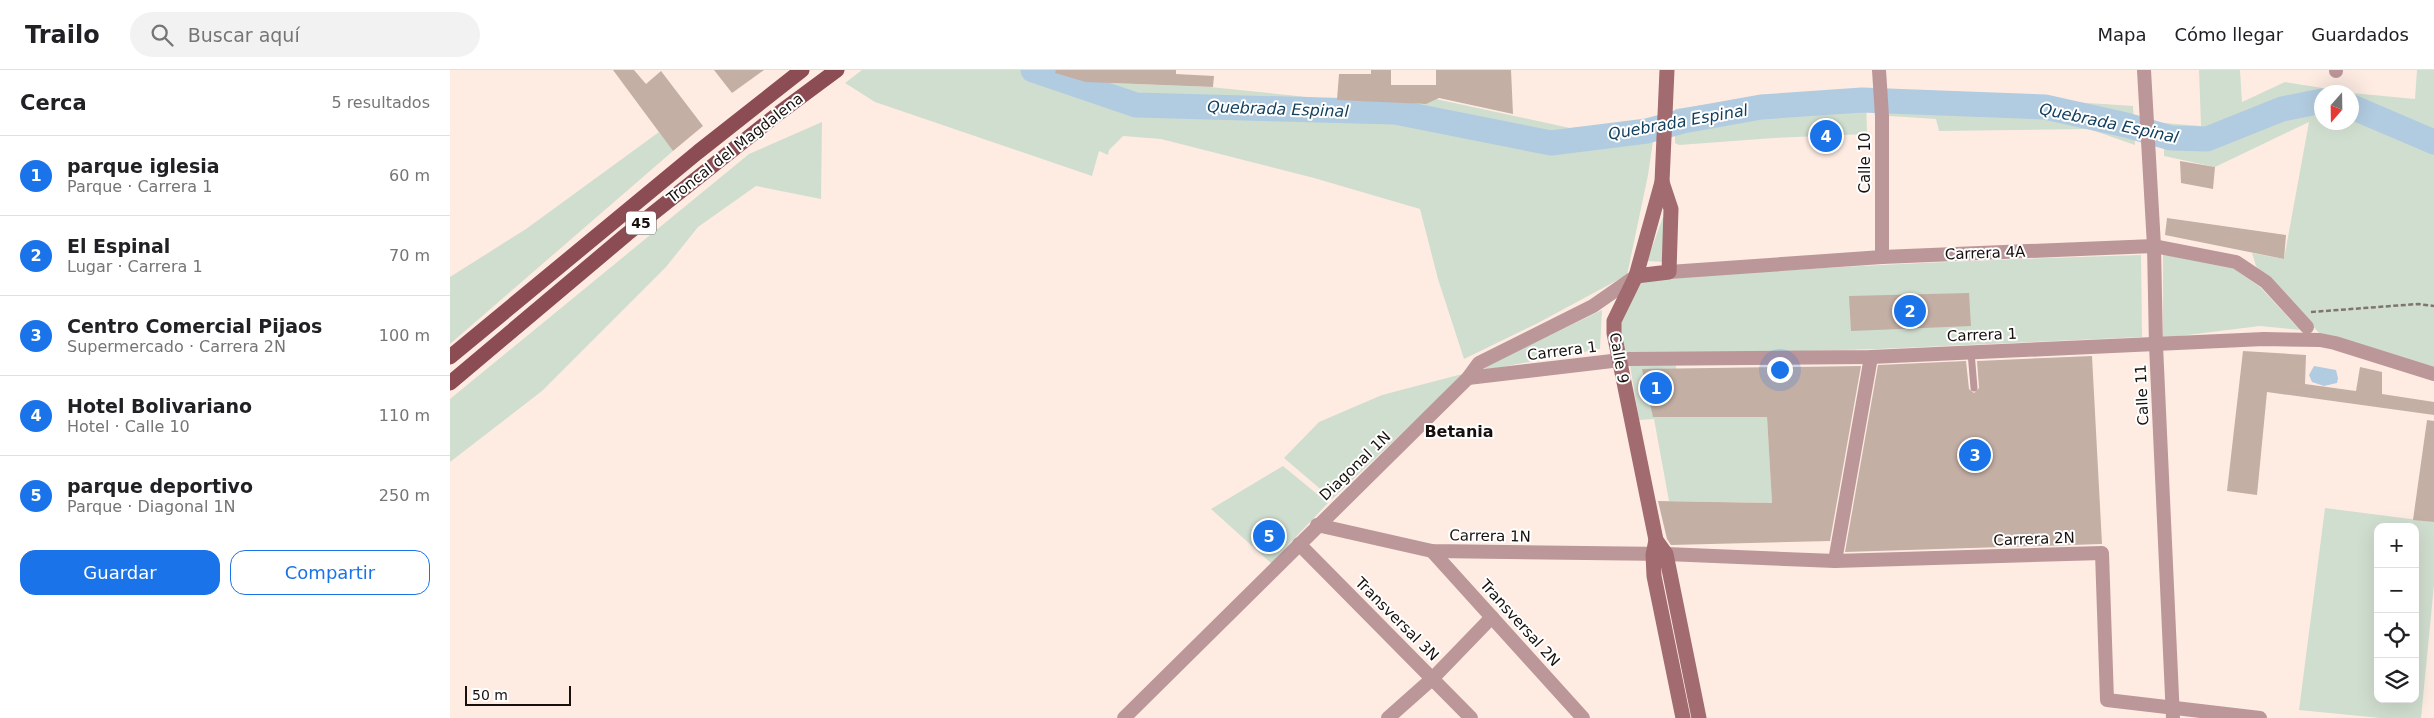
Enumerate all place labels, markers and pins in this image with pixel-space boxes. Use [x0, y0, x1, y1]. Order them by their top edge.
pin: 4 [1810, 117, 1842, 155]
pin: 2 [1894, 292, 1926, 330]
pin: 1 [1640, 369, 1672, 407]
pin: 3 [1959, 436, 1991, 474]
pin: 5 [1253, 517, 1285, 555]

